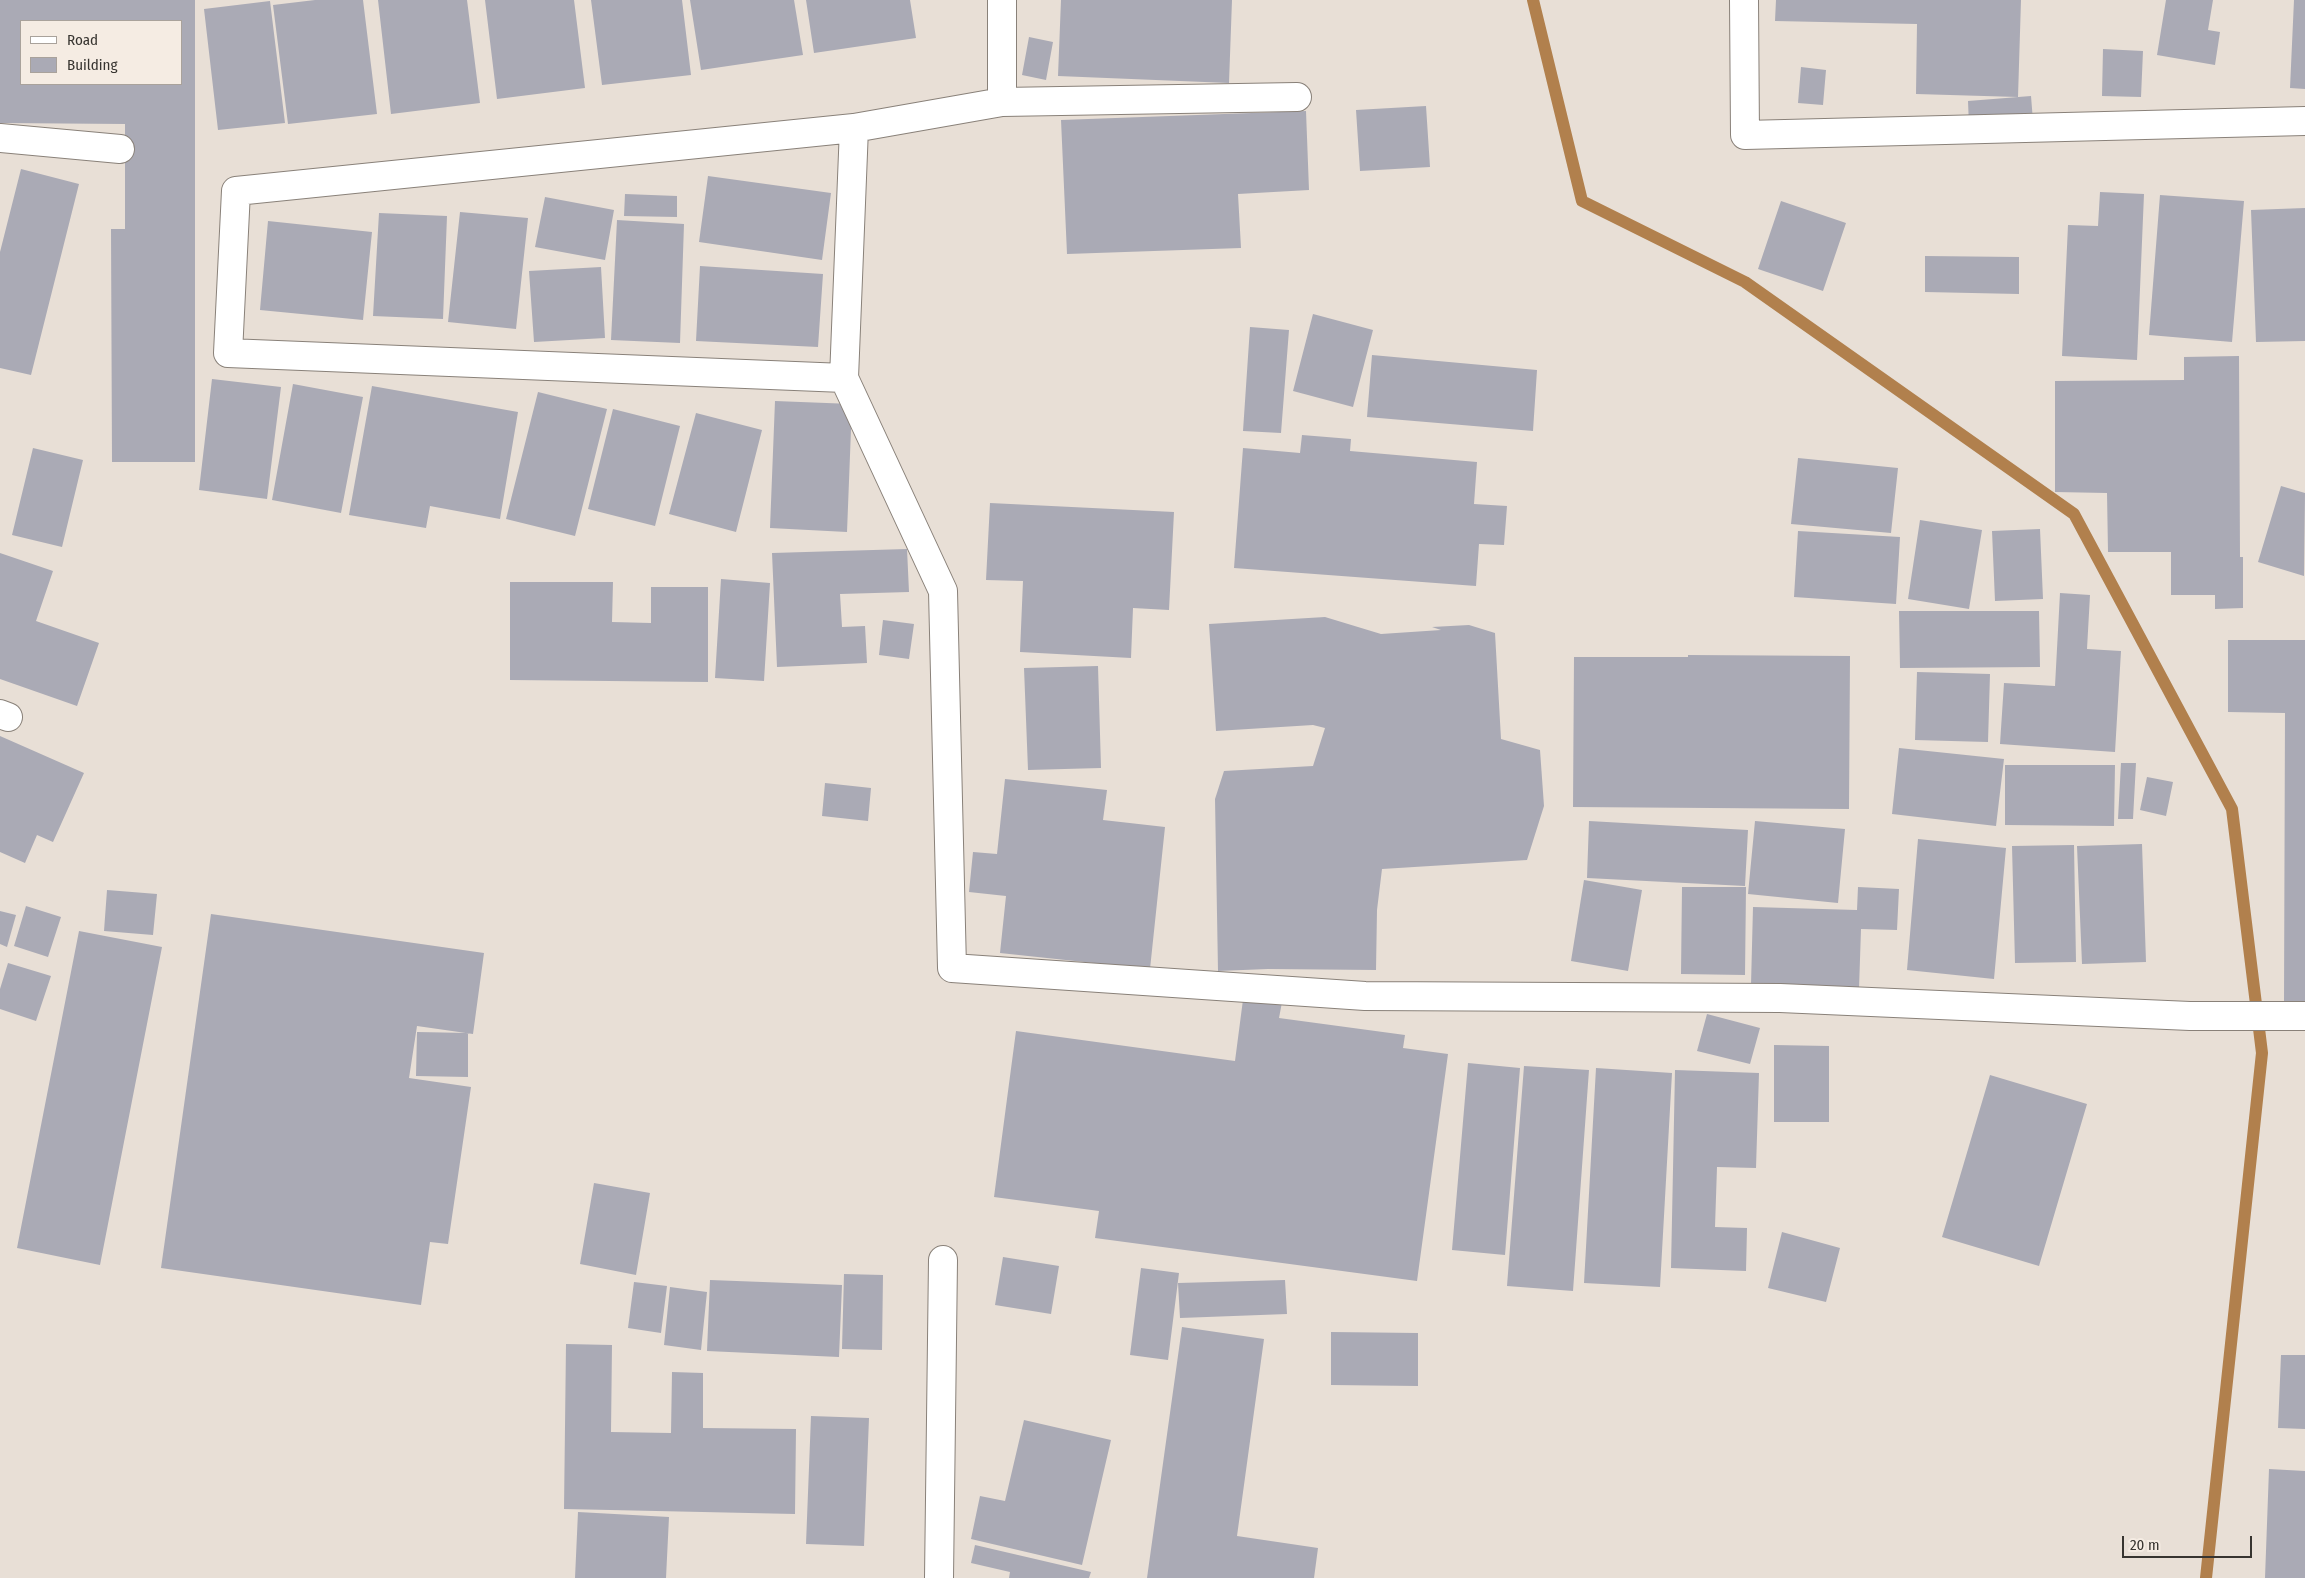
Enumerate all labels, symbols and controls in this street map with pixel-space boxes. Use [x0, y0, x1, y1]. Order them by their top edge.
legend [20, 20, 182, 85]
text: Road [67, 31, 98, 49]
text: Building [67, 56, 118, 74]
scale bar [2125, 1526, 2255, 1558]
text: 20 m [2130, 1536, 2160, 1554]

